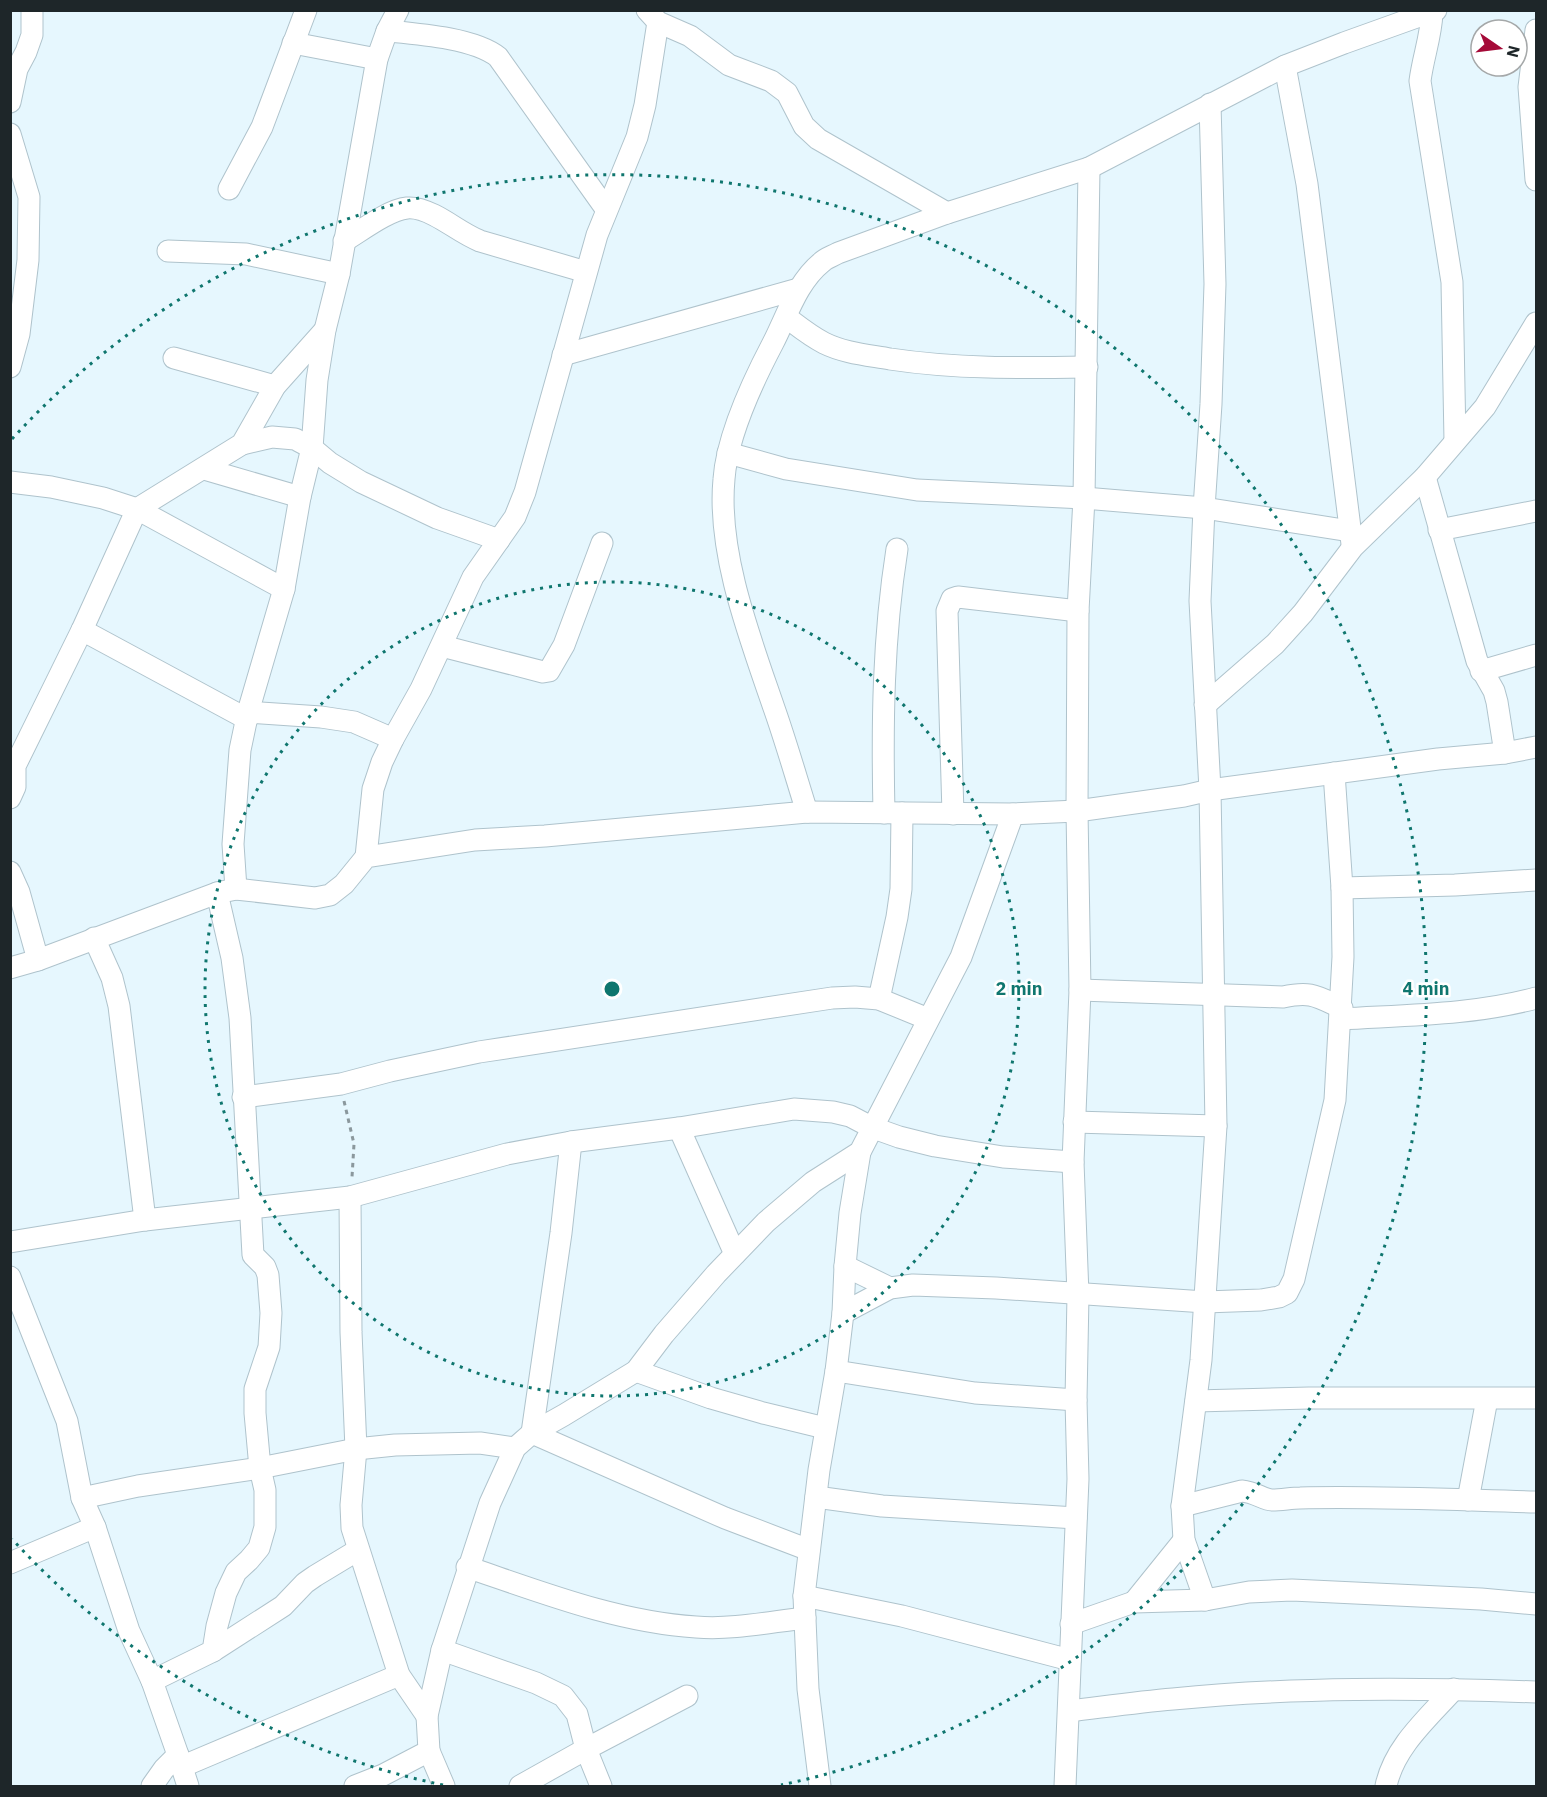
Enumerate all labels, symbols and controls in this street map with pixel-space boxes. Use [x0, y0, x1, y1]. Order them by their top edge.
north arrow [1469, 18, 1529, 78]
text: N [1502, 44, 1525, 60]
text: 2 min [995, 977, 1043, 1000]
text: 4 min [1402, 977, 1450, 1000]
centre of rings [602, 979, 622, 999]

